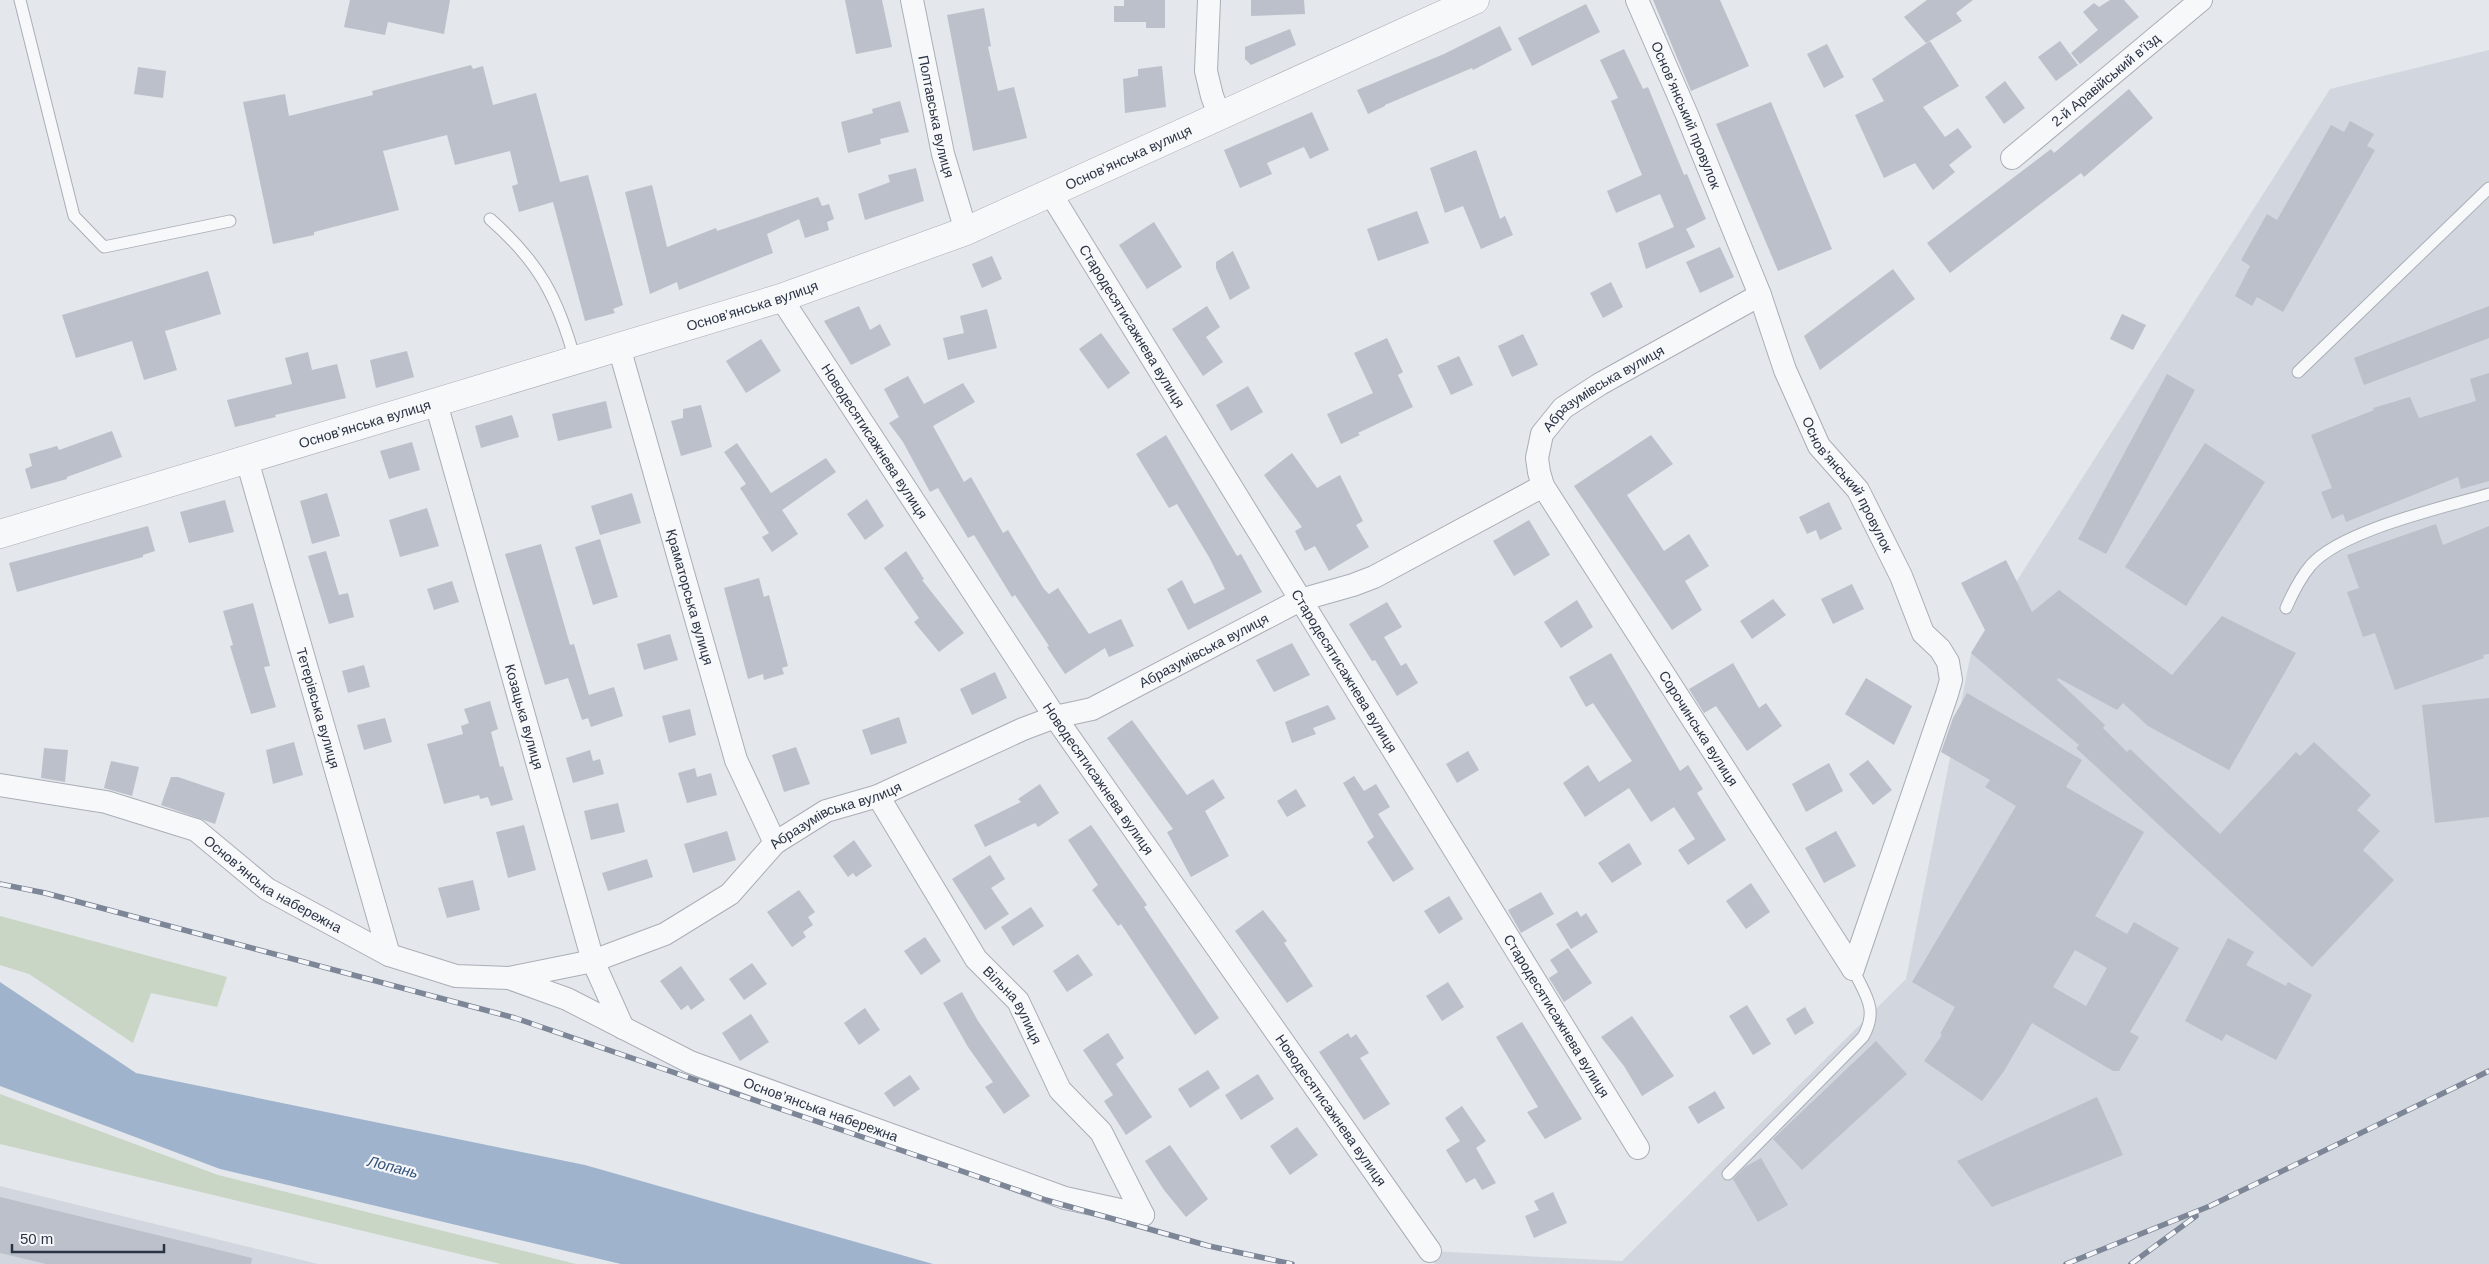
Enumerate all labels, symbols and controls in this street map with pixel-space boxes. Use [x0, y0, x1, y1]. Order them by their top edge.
street label: 2-й Аравійський в’їзд [2048, 30, 2163, 130]
street label: Основ’янський провулок [1648, 39, 1724, 192]
street label: Полтавська вулиця [915, 54, 958, 180]
street label: Основ’янська вулиця [1063, 122, 1194, 193]
street label: Стародесятисажнева вулиця [1076, 242, 1188, 410]
street label: Основ’янська вулиця [684, 277, 820, 334]
street label: Абразумівська вулиця [1539, 342, 1667, 435]
street label: Новодесятисажнева вулиця [818, 361, 931, 522]
street label: Основ’янська вулиця [297, 396, 433, 451]
street label: Основ’янський провулок [1799, 414, 1896, 556]
street label: Краматорська вулиця [663, 527, 717, 667]
street label: Стародесятисажнева вулиця [1288, 587, 1401, 755]
street label: Абразумівська вулиця [1136, 610, 1271, 691]
street label: Тетерівська вулиця [293, 646, 343, 770]
street label: Козацька вулиця [502, 662, 547, 771]
street label: Сорочинська вулиця [1656, 668, 1741, 789]
street label: Новодесятисажнева вулиця [1040, 700, 1157, 858]
street label: Абразумівська вулиця [766, 778, 904, 852]
street label: Основ’янська набережна [201, 832, 345, 936]
street label: Стародесятисажнева вулиця [1501, 931, 1613, 1100]
street label: Вільна вулиця [980, 963, 1045, 1047]
street label: Новодесятисажнева вулиця [1272, 1031, 1390, 1189]
street label: Основ’янська набережна [741, 1074, 900, 1145]
water label: Лопань [365, 1152, 420, 1181]
scale bar [12, 1222, 165, 1254]
text: 50 m [20, 1230, 53, 1247]

